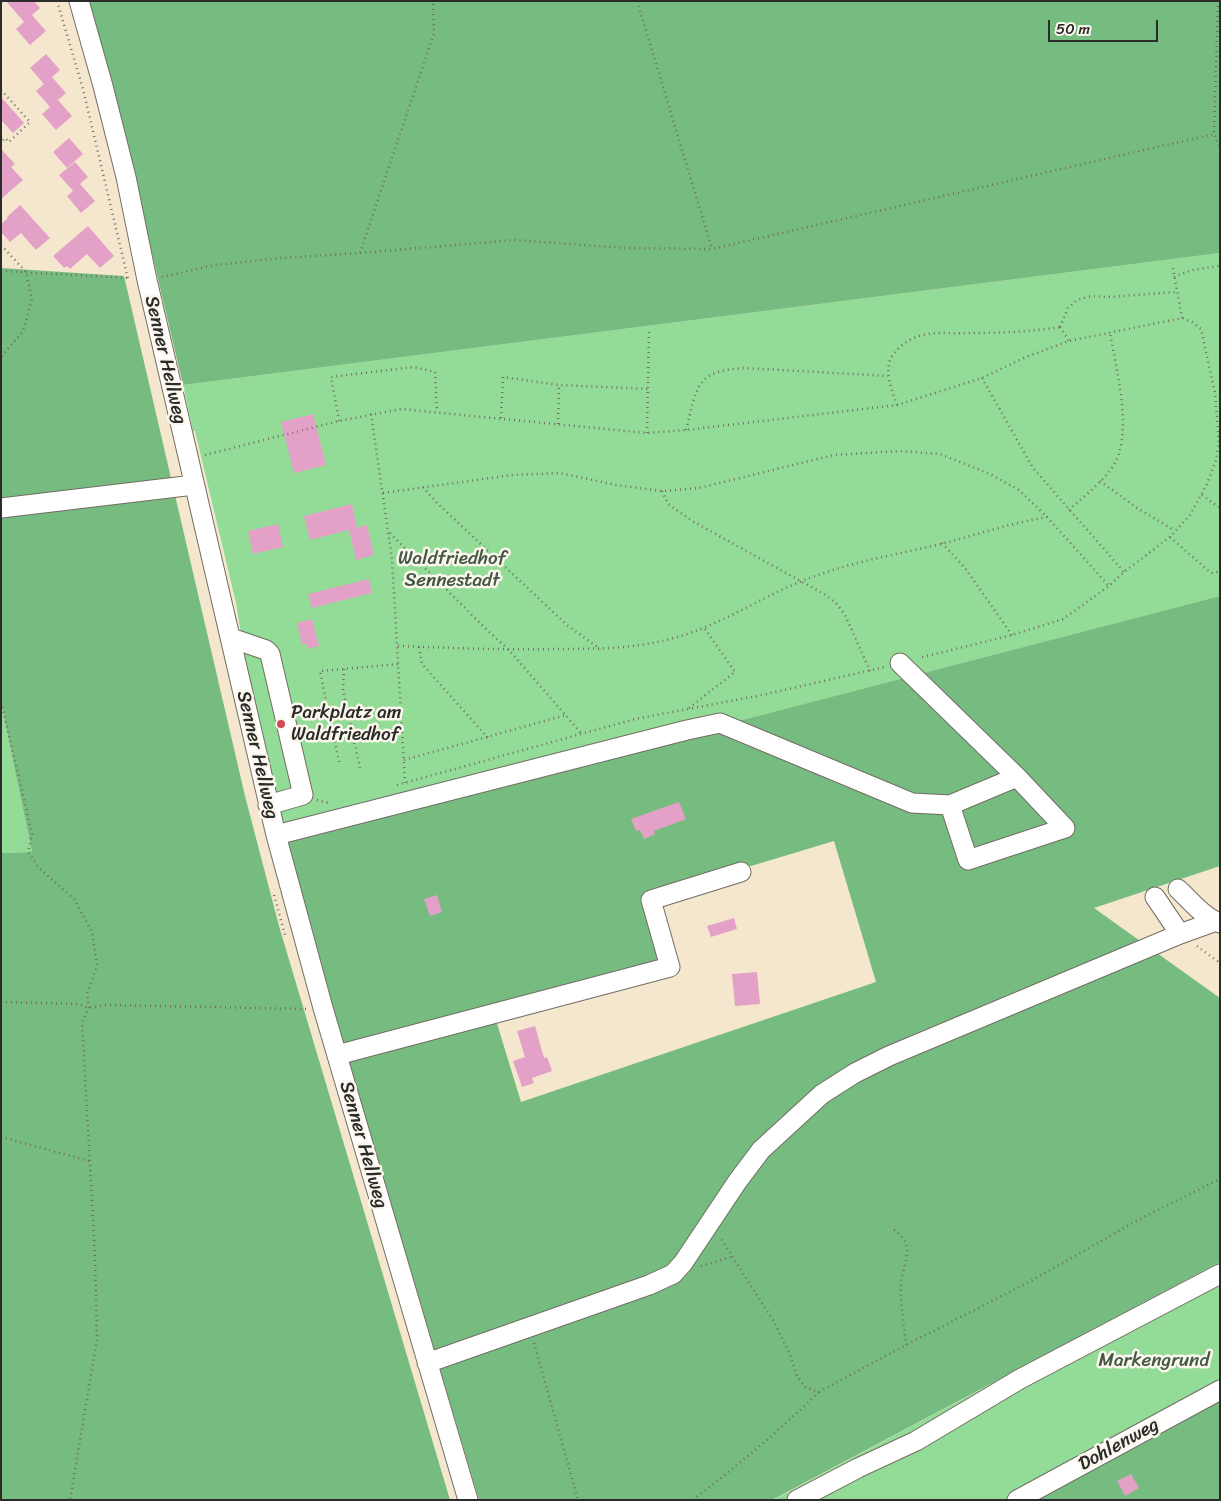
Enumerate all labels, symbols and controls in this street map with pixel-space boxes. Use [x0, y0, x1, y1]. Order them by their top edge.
scale bar [1051, 10, 1161, 42]
text: 50 m [1056, 16, 1090, 42]
street label: Senner Hellweg [139, 294, 191, 426]
park label: Waldfriedhof Sennestadt [398, 548, 506, 592]
street label: Senner Hellweg [231, 689, 283, 821]
place label: Parkplatz am Waldfriedhof [291, 702, 401, 746]
marker: Parkplatz am Waldfriedhof [275, 718, 287, 730]
street label: Senner Hellweg [334, 1079, 392, 1211]
park label: Markengrund [1099, 1350, 1209, 1372]
street label: Dohlenweg [1075, 1414, 1163, 1476]

